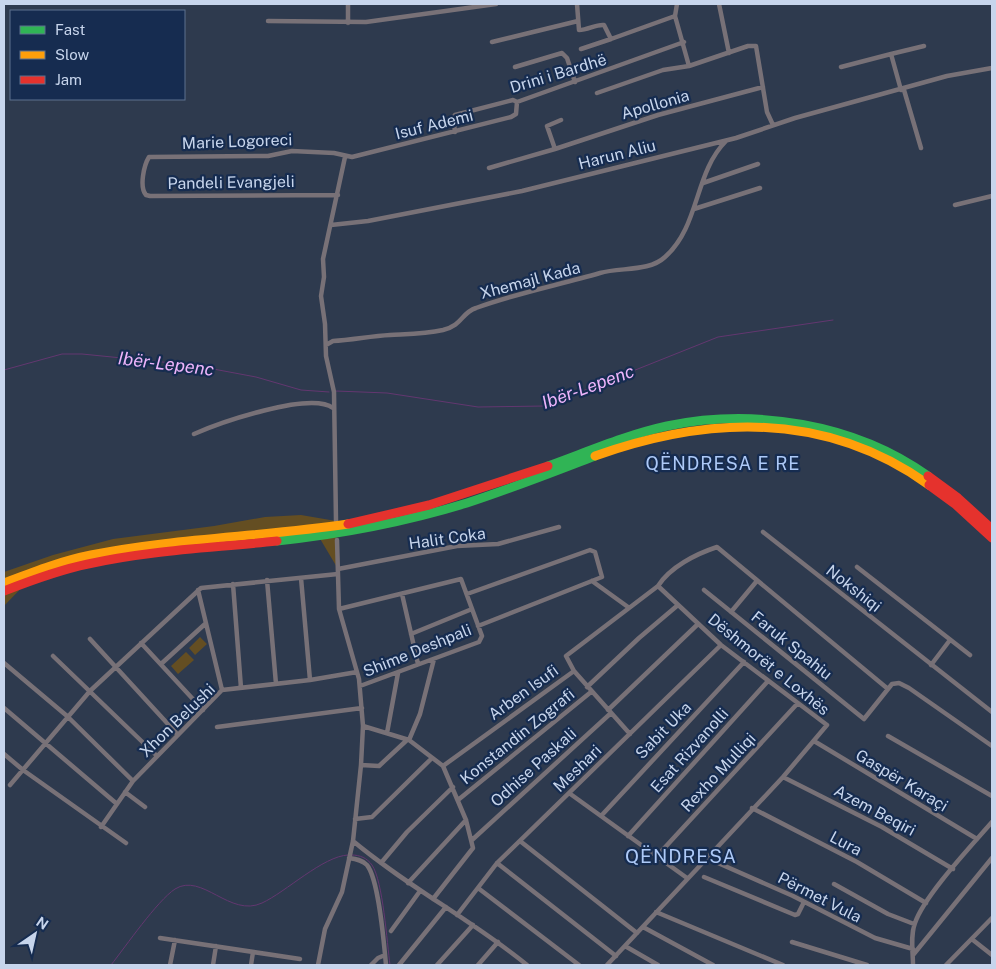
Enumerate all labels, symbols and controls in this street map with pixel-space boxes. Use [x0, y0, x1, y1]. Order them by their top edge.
legend [10, 10, 185, 100]
text: Fast [55, 21, 85, 38]
text: Slow [55, 46, 90, 63]
street label: Drini i Bardhë [508, 50, 609, 97]
text: Jam [55, 71, 82, 88]
street label: Apollonia [619, 86, 691, 123]
street label: Isuf Ademi [393, 106, 475, 143]
street label: Marie Logoreci [182, 130, 293, 153]
street label: Harun Aliu [576, 136, 658, 173]
street label: Pandeli Evangjeli [167, 172, 295, 193]
street label: Xhemajl Kada [478, 258, 582, 303]
water label: Ibër-Lepenc [117, 347, 215, 380]
water label: Ibër-Lepenc [539, 360, 637, 413]
district label: QËNDRESA E RE [645, 452, 801, 474]
street label: Halit Coka [407, 524, 487, 553]
street label: Nokshiqi [822, 561, 885, 616]
street label: Faruk Spahiu [748, 607, 836, 684]
street label: Dëshmorët e Loxhës [704, 610, 833, 719]
street label: Shime Deshpali [360, 620, 474, 681]
street label: Arben Isufi [485, 661, 562, 724]
street label: Xhon Belushi [136, 680, 219, 761]
street label: Konstandin Zografi [456, 685, 578, 788]
street label: Sabit Uka [632, 698, 695, 763]
street label: Esat Rizvanolli [646, 704, 732, 796]
street label: Odhise Paskali [487, 724, 580, 811]
street label: Rexho Mulliqi [677, 729, 760, 816]
street label: Meshari [549, 741, 605, 796]
street label: Gaspër Karaçi [852, 745, 951, 815]
street label: Azem Beqiri [831, 781, 919, 840]
street label: Lura [827, 827, 865, 860]
district label: QËNDRESA [625, 845, 737, 867]
street label: Përmet Vula [775, 868, 865, 927]
north arrow [10, 909, 60, 959]
text: N [33, 914, 51, 933]

